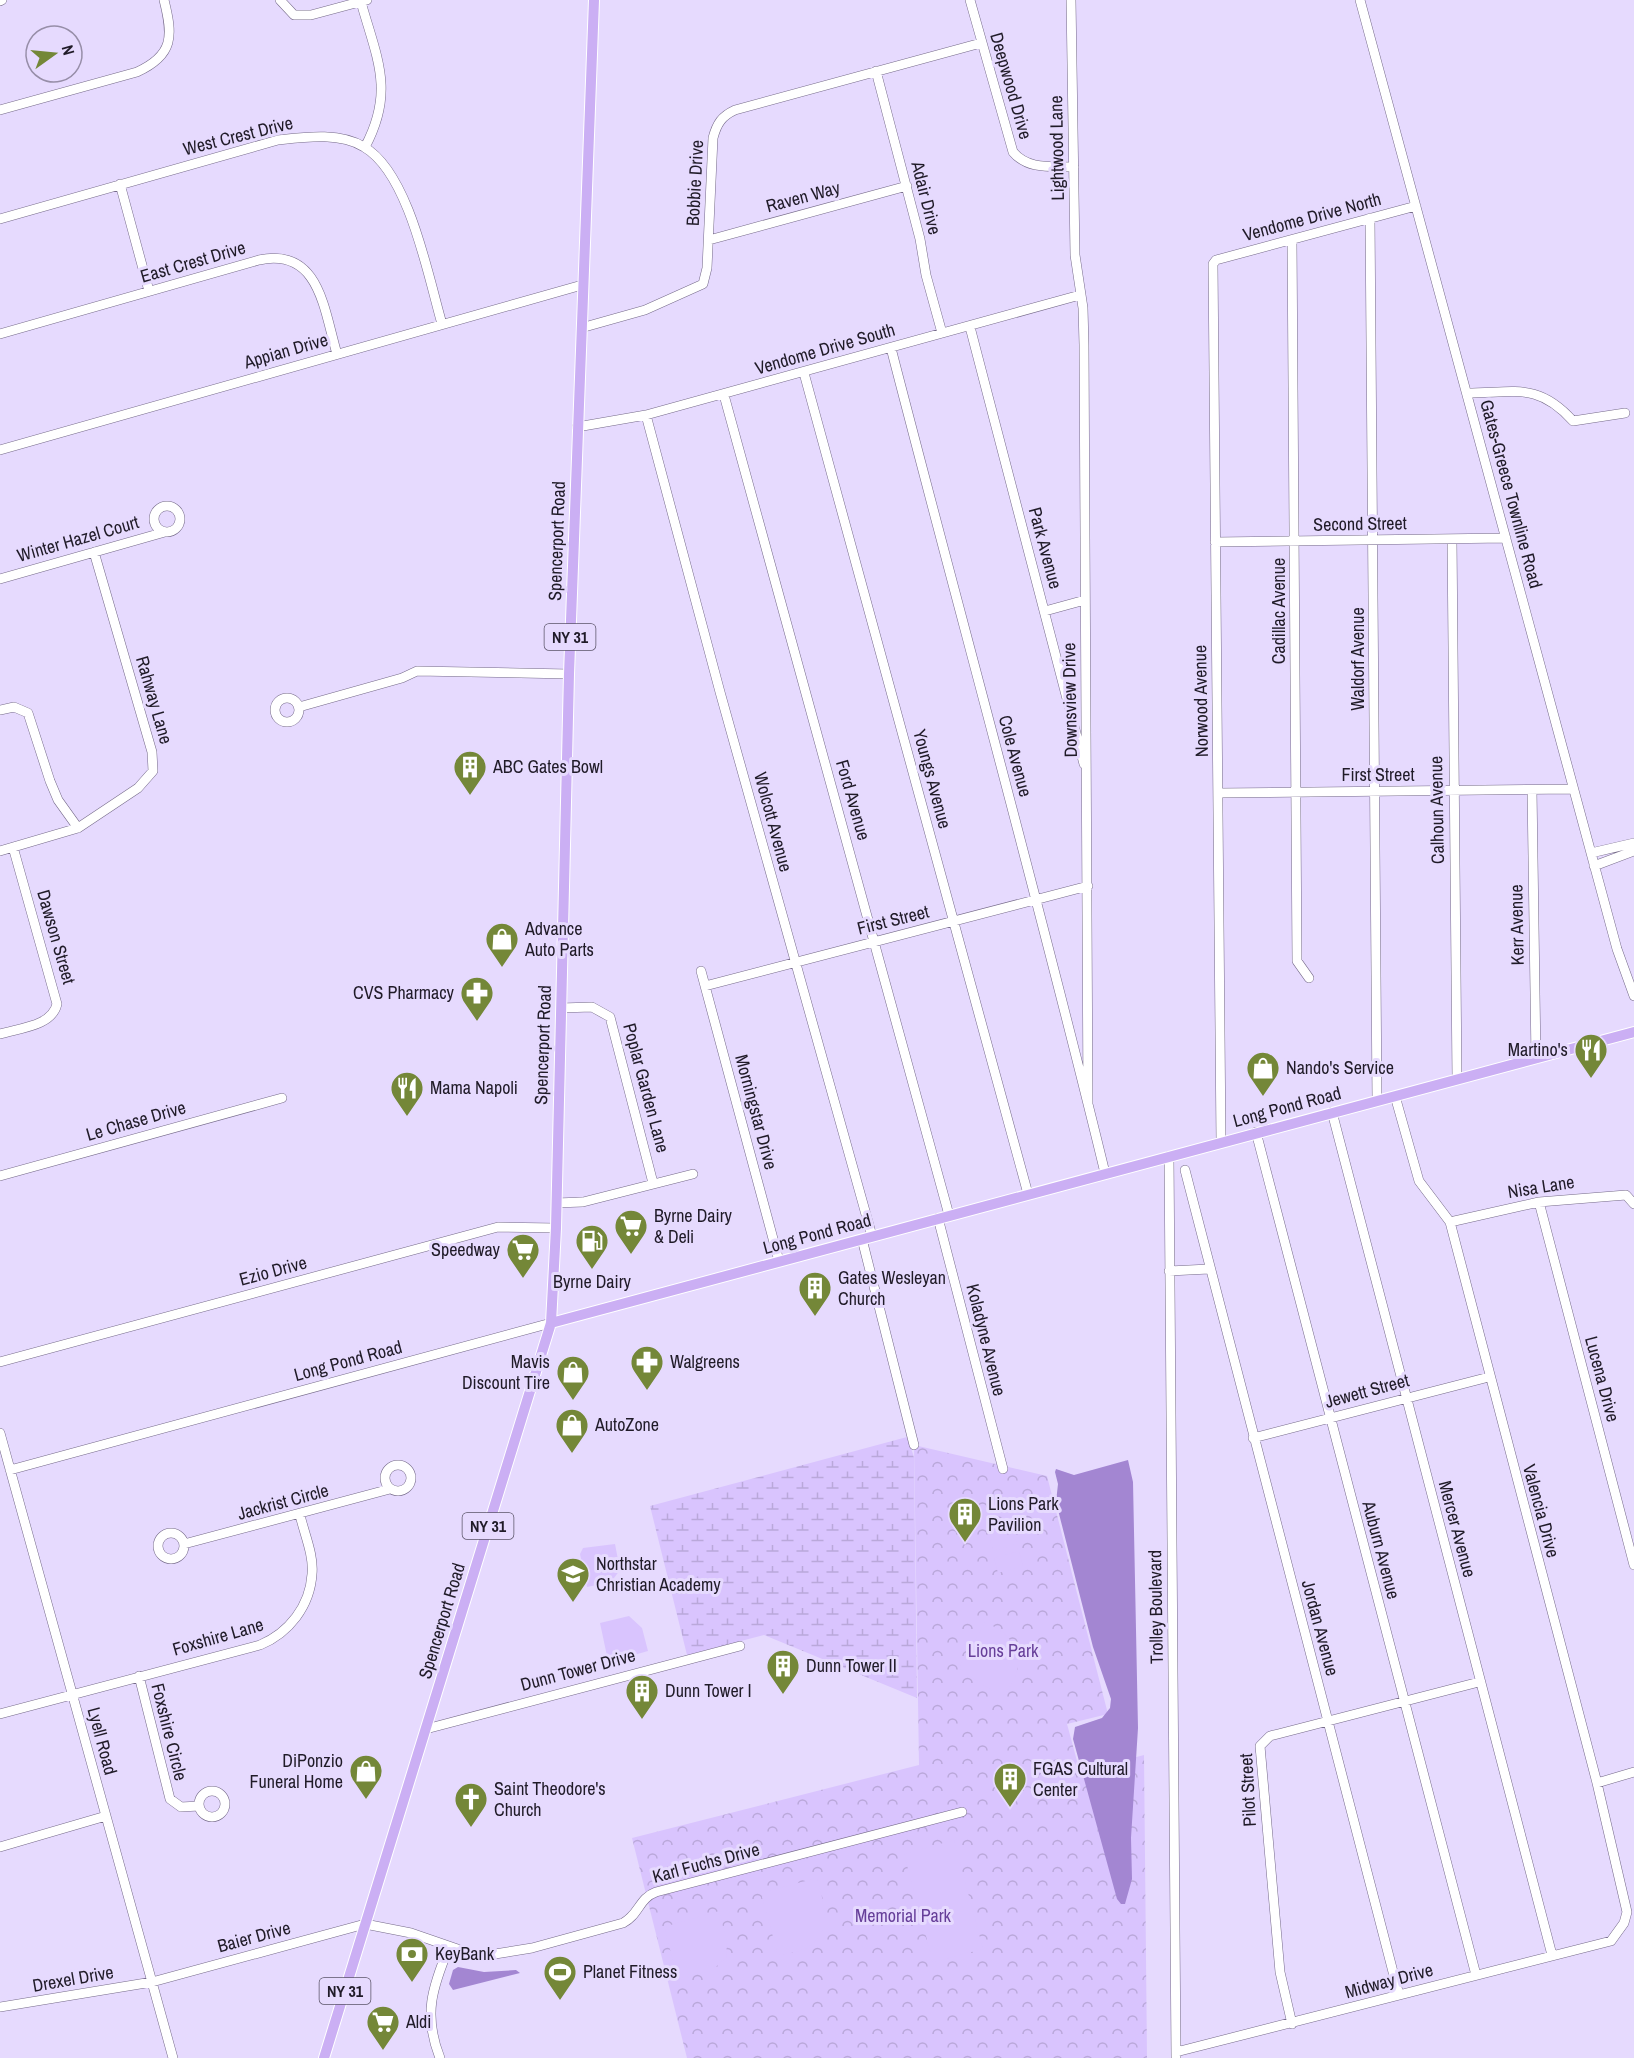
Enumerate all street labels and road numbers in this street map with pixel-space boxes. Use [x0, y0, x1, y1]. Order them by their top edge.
street label: Deepwood Drive [984, 30, 1039, 142]
street label: Lightwood Lane [1043, 95, 1070, 201]
street label: West Crest Drive [180, 110, 295, 161]
street label: Bobbie Drive [680, 139, 709, 227]
street label: Adair Drive [905, 158, 948, 237]
street label: Raven Way [763, 174, 843, 218]
street label: Vendome Drive North [1240, 186, 1384, 247]
street label: East Crest Drive [137, 235, 248, 288]
street label: Vendome Drive South [752, 317, 898, 380]
street label: Appian Drive [240, 327, 331, 375]
street label: Gates-Greece Townline Road [1474, 397, 1549, 591]
street label: Spencerport Road [542, 481, 571, 601]
street label: Park Avenue [1023, 504, 1068, 591]
street label: Winter Hazel Court [14, 509, 142, 568]
street label: Second Street [1313, 510, 1407, 537]
street label: Cadillac Avenue [1266, 558, 1291, 664]
street label: Waldorf Avenue [1345, 607, 1370, 711]
road number: NY 31 [544, 624, 596, 650]
street label: Downsview Drive [1056, 642, 1083, 758]
street label: Norwood Avenue [1187, 645, 1214, 757]
street label: Rahway Lane [130, 653, 179, 747]
street label: Cole Avenue [993, 712, 1038, 799]
street label: Youngs Avenue [907, 726, 958, 831]
street label: Calhoun Avenue [1423, 756, 1450, 864]
street label: Ford Avenue [830, 757, 877, 843]
street label: First Street [1341, 762, 1415, 787]
street label: Wolcott Avenue [748, 769, 799, 874]
street label: Kerr Avenue [1503, 884, 1530, 966]
street label: Dawson Street [31, 887, 82, 987]
street label: First Street [854, 899, 931, 940]
street label: Spencerport Road [528, 985, 557, 1105]
street label: Poplar Garden Lane [617, 1020, 676, 1155]
street label: Morningstar Drive [729, 1052, 784, 1172]
street label: Long Pond Road [1230, 1080, 1344, 1133]
street label: Le Chase Drive [83, 1094, 189, 1147]
street label: Nisa Lane [1506, 1169, 1576, 1204]
street label: Long Pond Road [760, 1207, 874, 1260]
street label: Ezio Drive [236, 1250, 309, 1292]
street label: Koladyne Avenue [960, 1281, 1012, 1399]
street label: Lucena Drive [1579, 1333, 1626, 1425]
street label: Long Pond Road [291, 1334, 405, 1387]
street label: Jewett Street [1322, 1367, 1412, 1414]
street label: Valencia Drive [1517, 1461, 1566, 1560]
street label: Jackrist Circle [234, 1477, 331, 1526]
street label: Mercer Avenue [1433, 1478, 1482, 1580]
street label: Auburn Avenue [1356, 1497, 1407, 1602]
road number: NY 31 [462, 1513, 514, 1539]
street label: Trolley Boulevard [1142, 1550, 1169, 1664]
street label: Spencerport Road [412, 1560, 471, 1682]
street label: Jordan Avenue [1296, 1577, 1345, 1679]
street label: Foxshire Lane [169, 1612, 266, 1661]
street label: Dunn Tower Drive [518, 1642, 638, 1697]
street label: Foxshire Circle [145, 1681, 194, 1783]
street label: Lyell Road [81, 1704, 124, 1778]
street label: Pilot Street [1233, 1753, 1262, 1827]
street label: Karl Fuchs Drive [650, 1836, 762, 1889]
street label: Baier Drive [215, 1915, 293, 1958]
street label: Midway Drive [1342, 1957, 1436, 2004]
street label: Drexel Drive [30, 1959, 115, 1998]
road number: NY 31 [320, 1978, 370, 2004]

